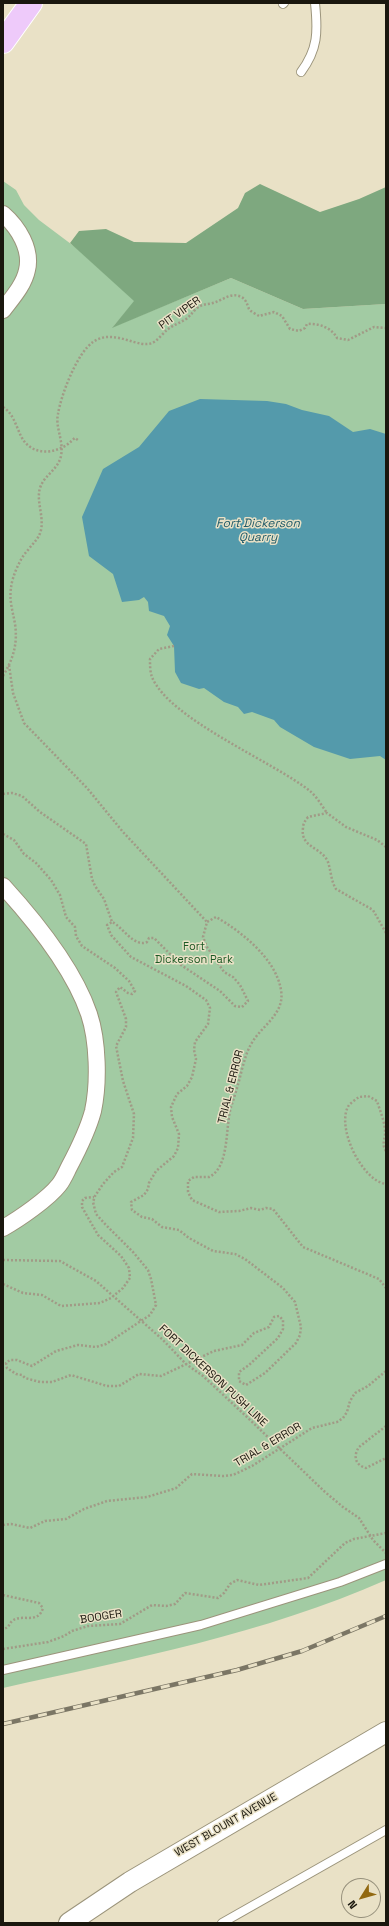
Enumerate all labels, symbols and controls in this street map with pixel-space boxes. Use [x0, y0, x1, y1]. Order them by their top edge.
street label: PIT VIPER [157, 294, 203, 332]
water label: Fort Dickerson Quarry [216, 517, 300, 545]
park label: Fort Dickerson Park [155, 940, 233, 966]
street label: TRIAL & ERROR [215, 1049, 247, 1125]
street label: FORT DICKERSON PUSH LINE [156, 1322, 270, 1430]
street label: TRIAL & ERROR [232, 1420, 304, 1470]
street label: BOOGER [79, 1607, 123, 1627]
street label: WEST BLOUNT AVENUE [172, 1790, 280, 1860]
north arrow [341, 1878, 381, 1918]
text: N [344, 1897, 360, 1912]

